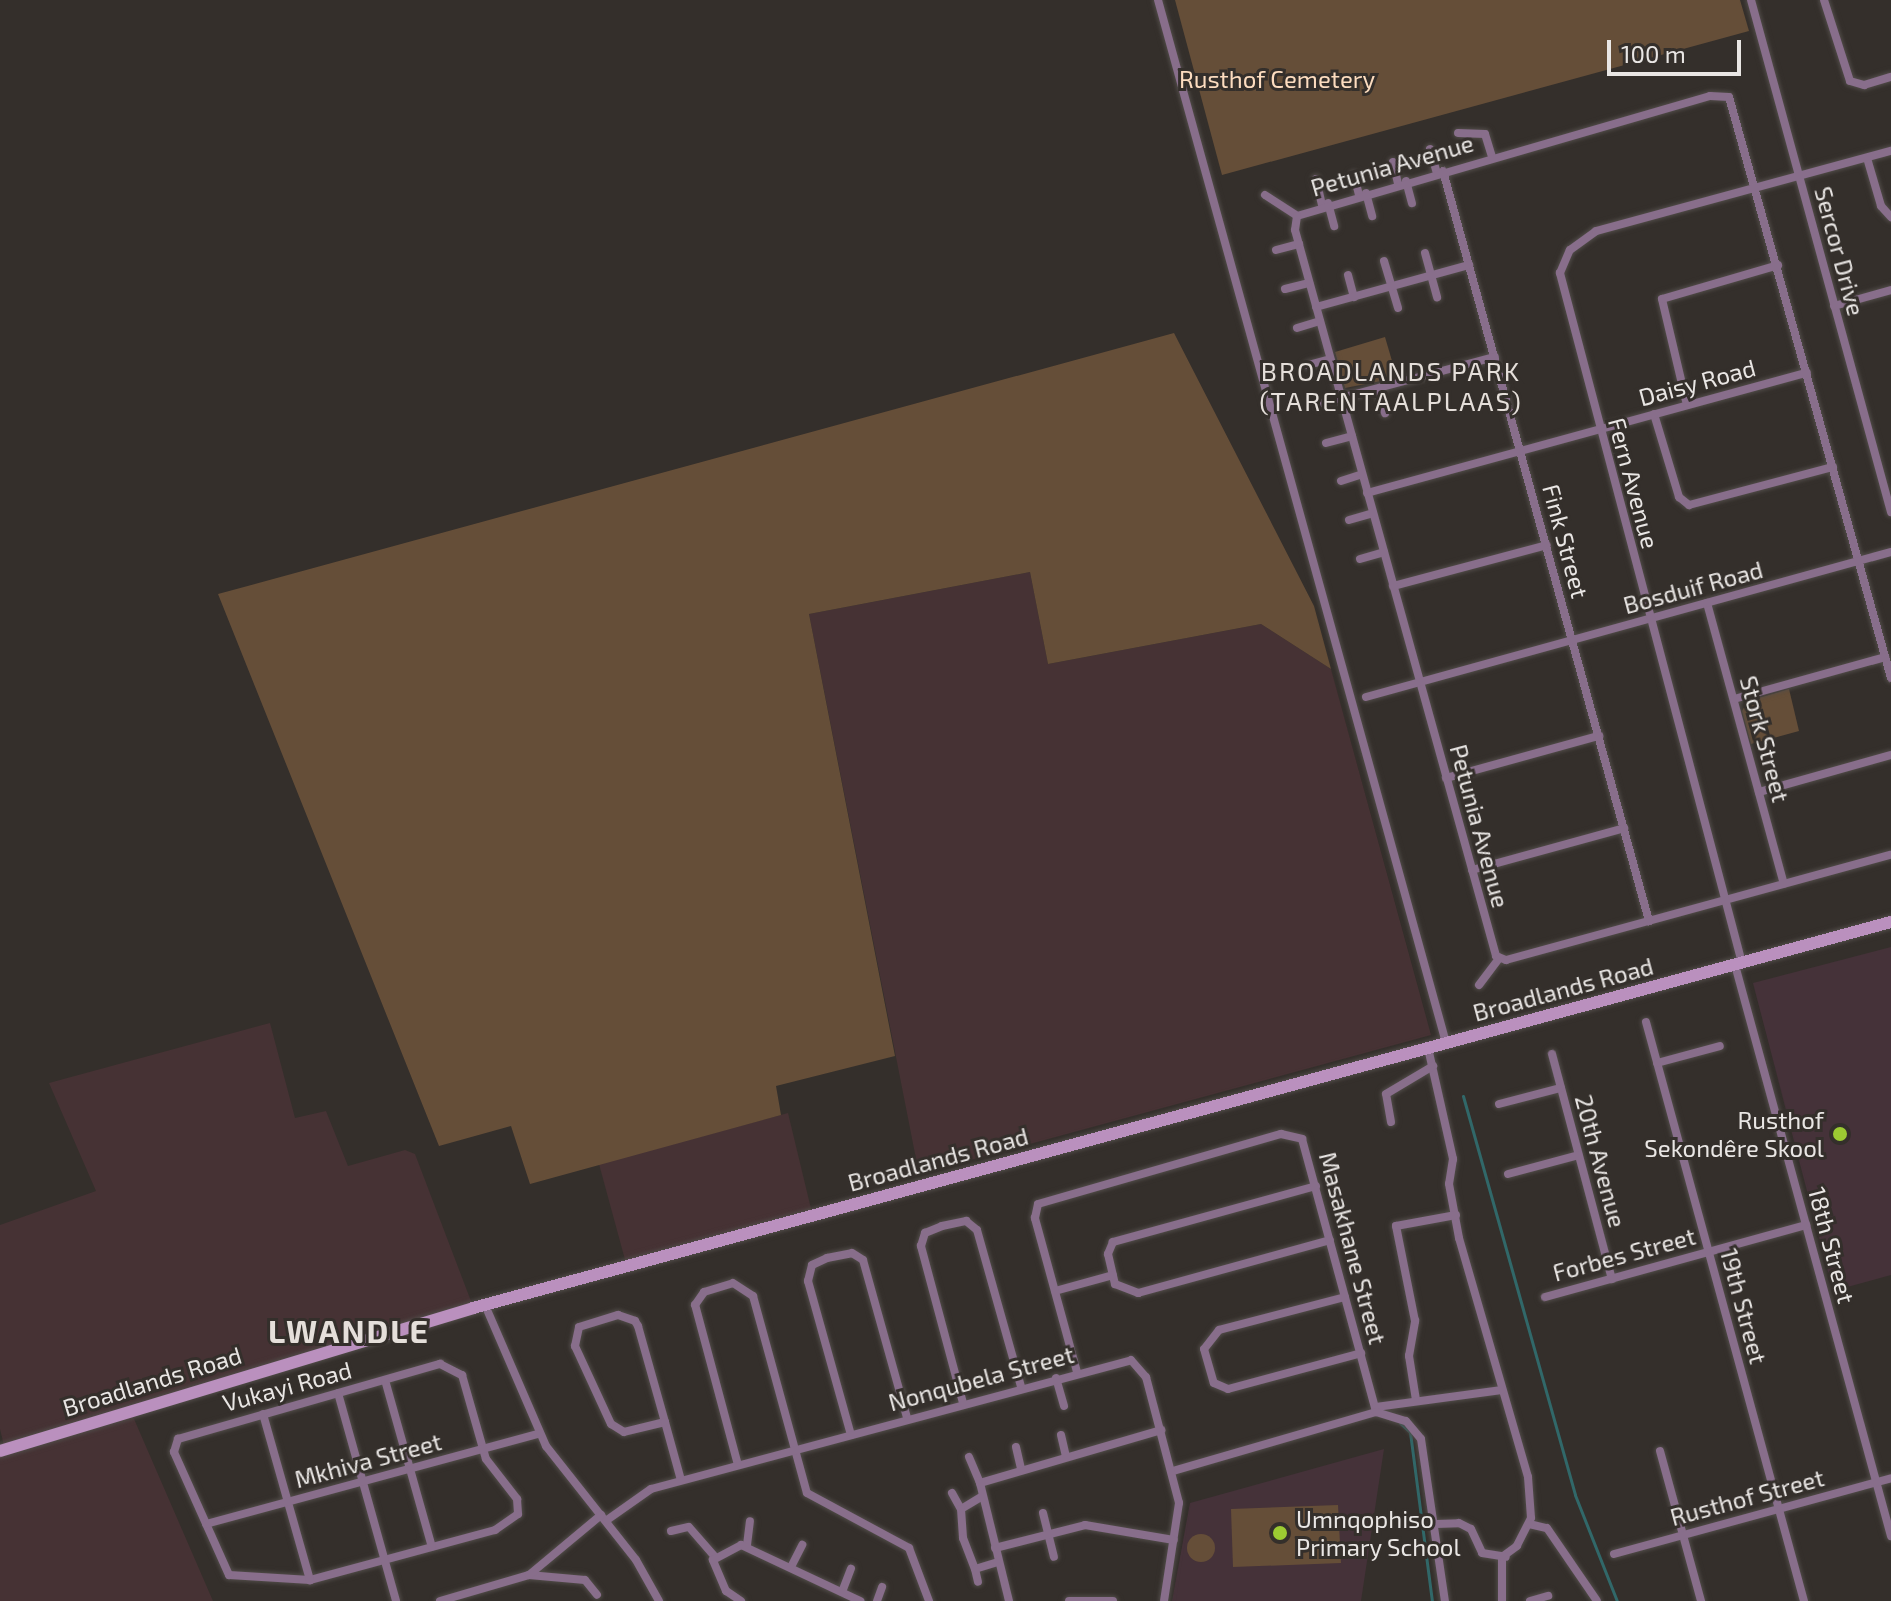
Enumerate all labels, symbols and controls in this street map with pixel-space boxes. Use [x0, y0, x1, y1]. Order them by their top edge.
scale bar [1611, 24, 1745, 74]
text: 100 m [1621, 39, 1686, 68]
park label: Rusthof Cemetery [1179, 65, 1375, 93]
street label: Petunia Avenue [1307, 128, 1477, 202]
street label: Sercor Drive [1809, 183, 1871, 319]
street label: Daisy Road [1635, 352, 1759, 412]
district label: BROADLANDS PARK (TARENTAALPLAAS) [1259, 355, 1523, 416]
street label: Fern Avenue [1603, 414, 1665, 552]
street label: Fink Street [1537, 481, 1595, 601]
street label: Bosduif Road [1620, 554, 1766, 620]
street label: Stork Street [1734, 672, 1796, 806]
street label: Petunia Avenue [1444, 741, 1516, 911]
street label: Broadlands Road [1470, 951, 1656, 1027]
street label: 20th Avenue [1569, 1091, 1633, 1231]
place label: Rusthof Sekondêre Skool [1644, 1106, 1824, 1162]
street label: Broadlands Road [845, 1121, 1031, 1197]
marker: Rusthof Sekondêre Skool [1831, 1125, 1849, 1143]
street label: Masakhane Street [1313, 1149, 1393, 1347]
street label: 18th Street [1803, 1184, 1861, 1306]
street label: Forbes Street [1549, 1221, 1699, 1287]
street label: 19th Street [1715, 1245, 1773, 1367]
district label: LWANDLE [268, 1311, 430, 1349]
street label: Nonqubela Street [885, 1339, 1077, 1417]
street label: Broadlands Road [59, 1340, 245, 1422]
street label: Vukayi Road [219, 1355, 355, 1417]
street label: Mkhiva Street [291, 1427, 445, 1493]
street label: Rusthof Street [1667, 1463, 1827, 1531]
place label: Umnqophiso Primary School [1296, 1505, 1461, 1561]
marker: Umnqophiso Primary School [1271, 1524, 1289, 1542]

